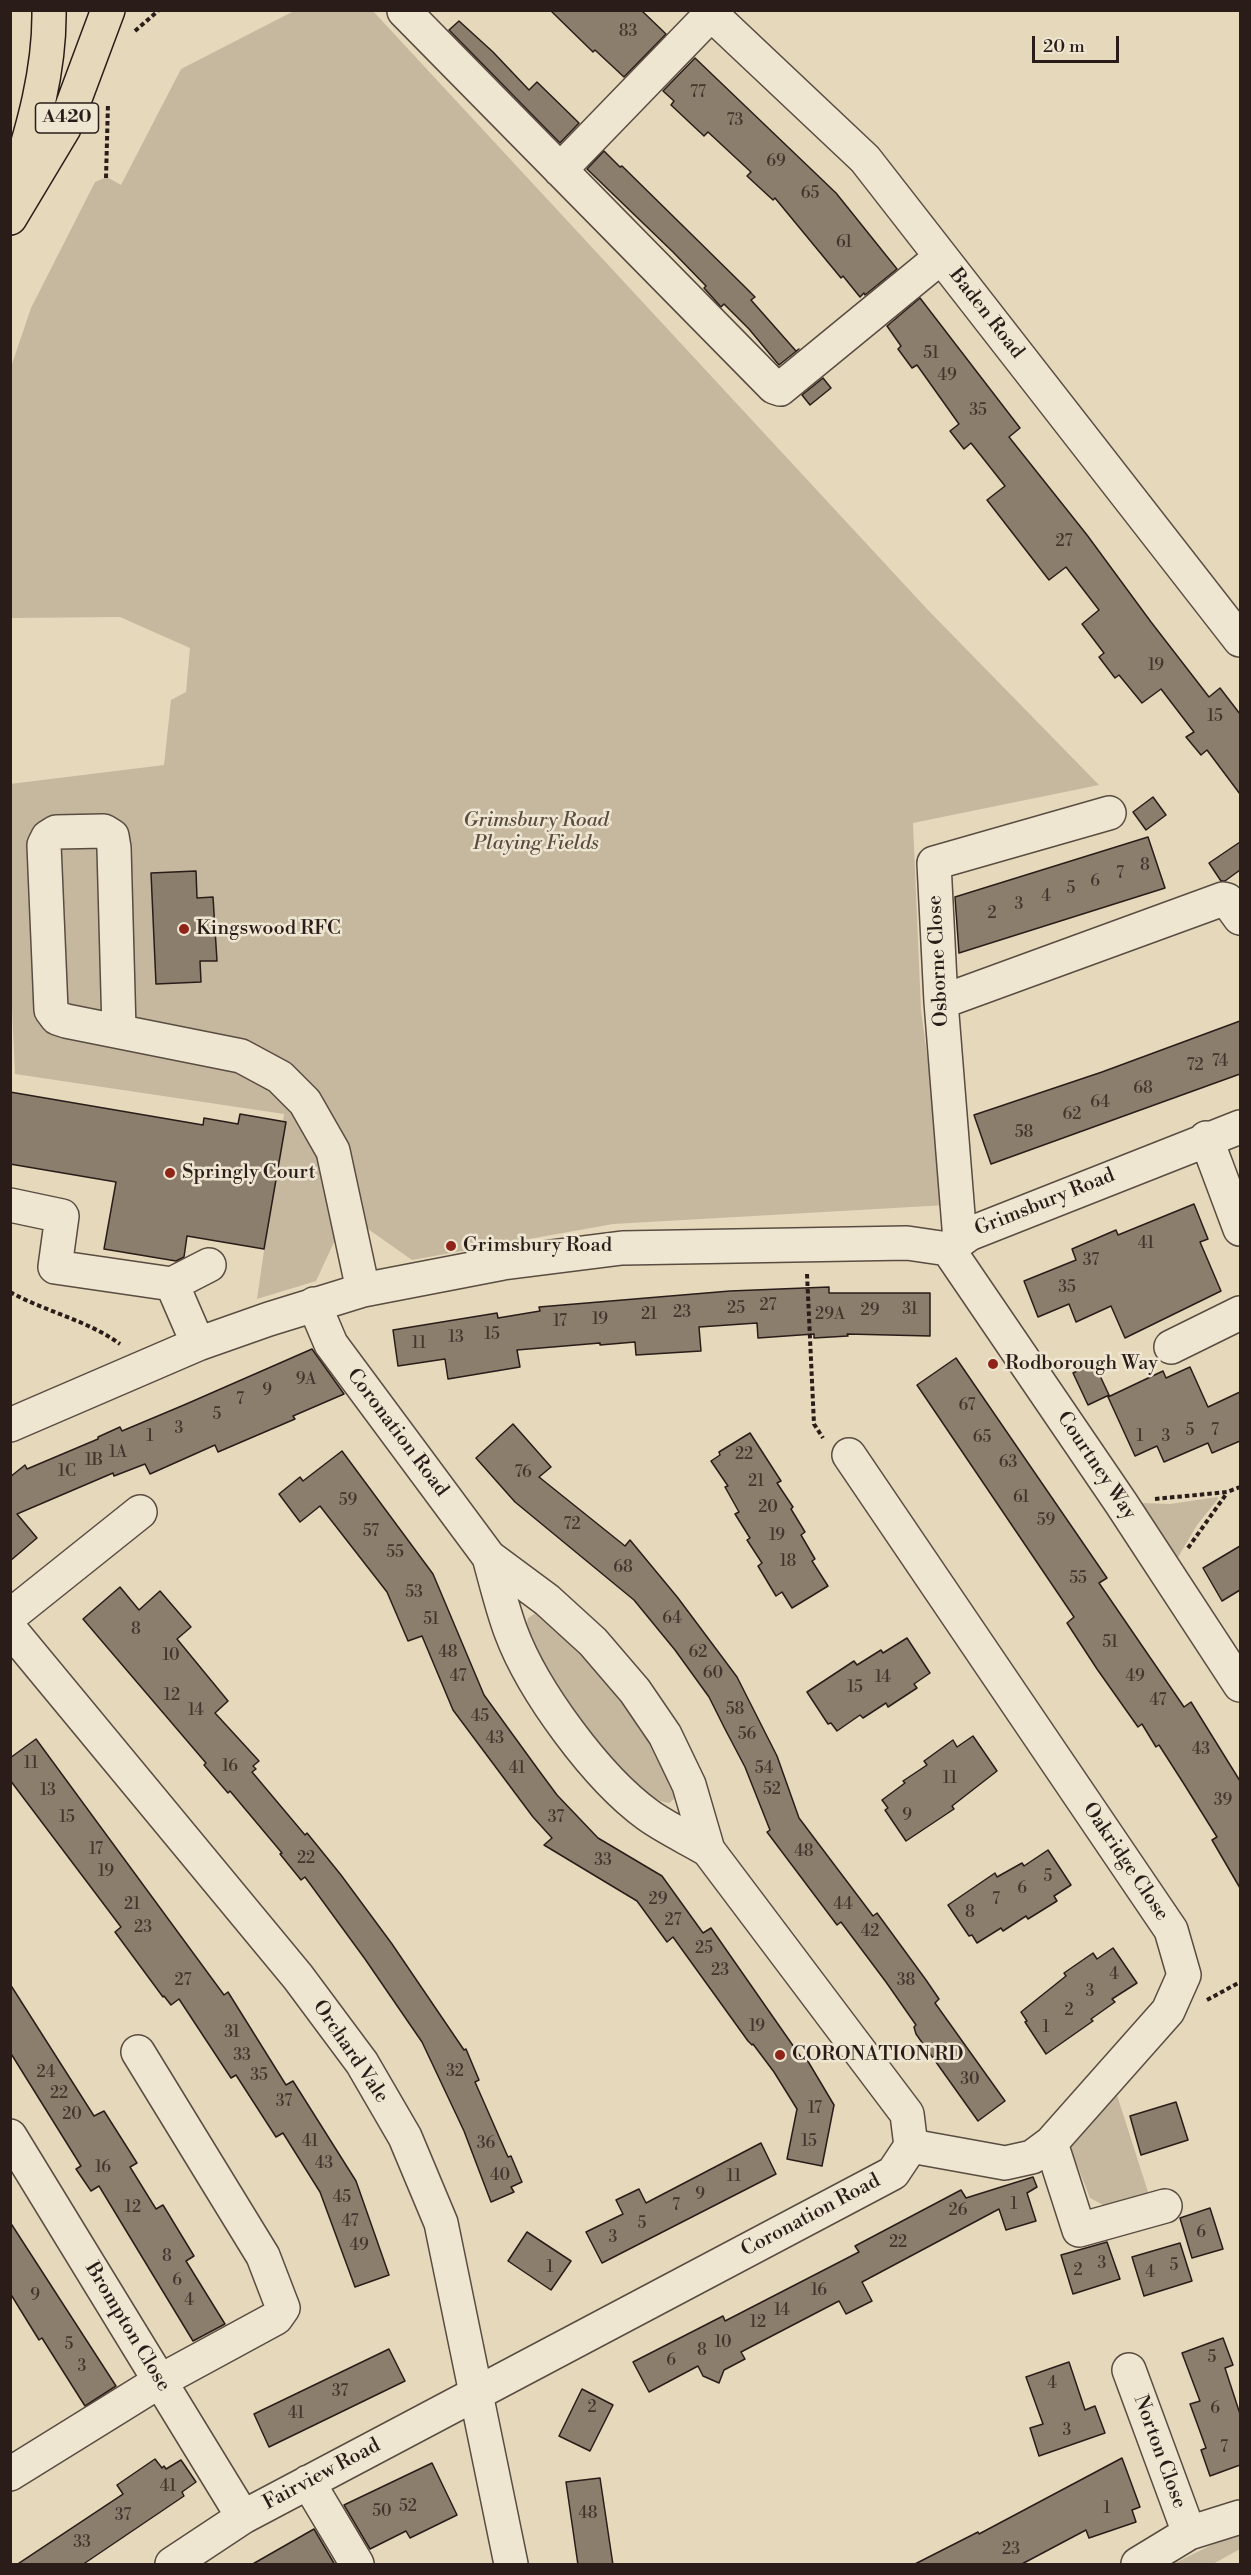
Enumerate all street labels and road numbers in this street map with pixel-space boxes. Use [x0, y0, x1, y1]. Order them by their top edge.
road number: A420 [36, 103, 98, 133]
street label: Baden Road [943, 264, 1029, 364]
street label: Osborne Close [924, 895, 954, 1027]
street label: Grimsbury Road [971, 1164, 1119, 1242]
street label: Coronation Road [341, 1364, 453, 1502]
street label: Courtney Way [1051, 1407, 1141, 1525]
street label: Oakridge Close [1077, 1798, 1173, 1926]
street label: Orchard Vale [307, 1996, 393, 2108]
street label: Coronation Road [737, 2169, 885, 2263]
street label: Brompton Close [79, 2258, 175, 2396]
street label: Norton Close [1127, 2392, 1191, 2512]
street label: Fairview Road [259, 2434, 385, 2516]

